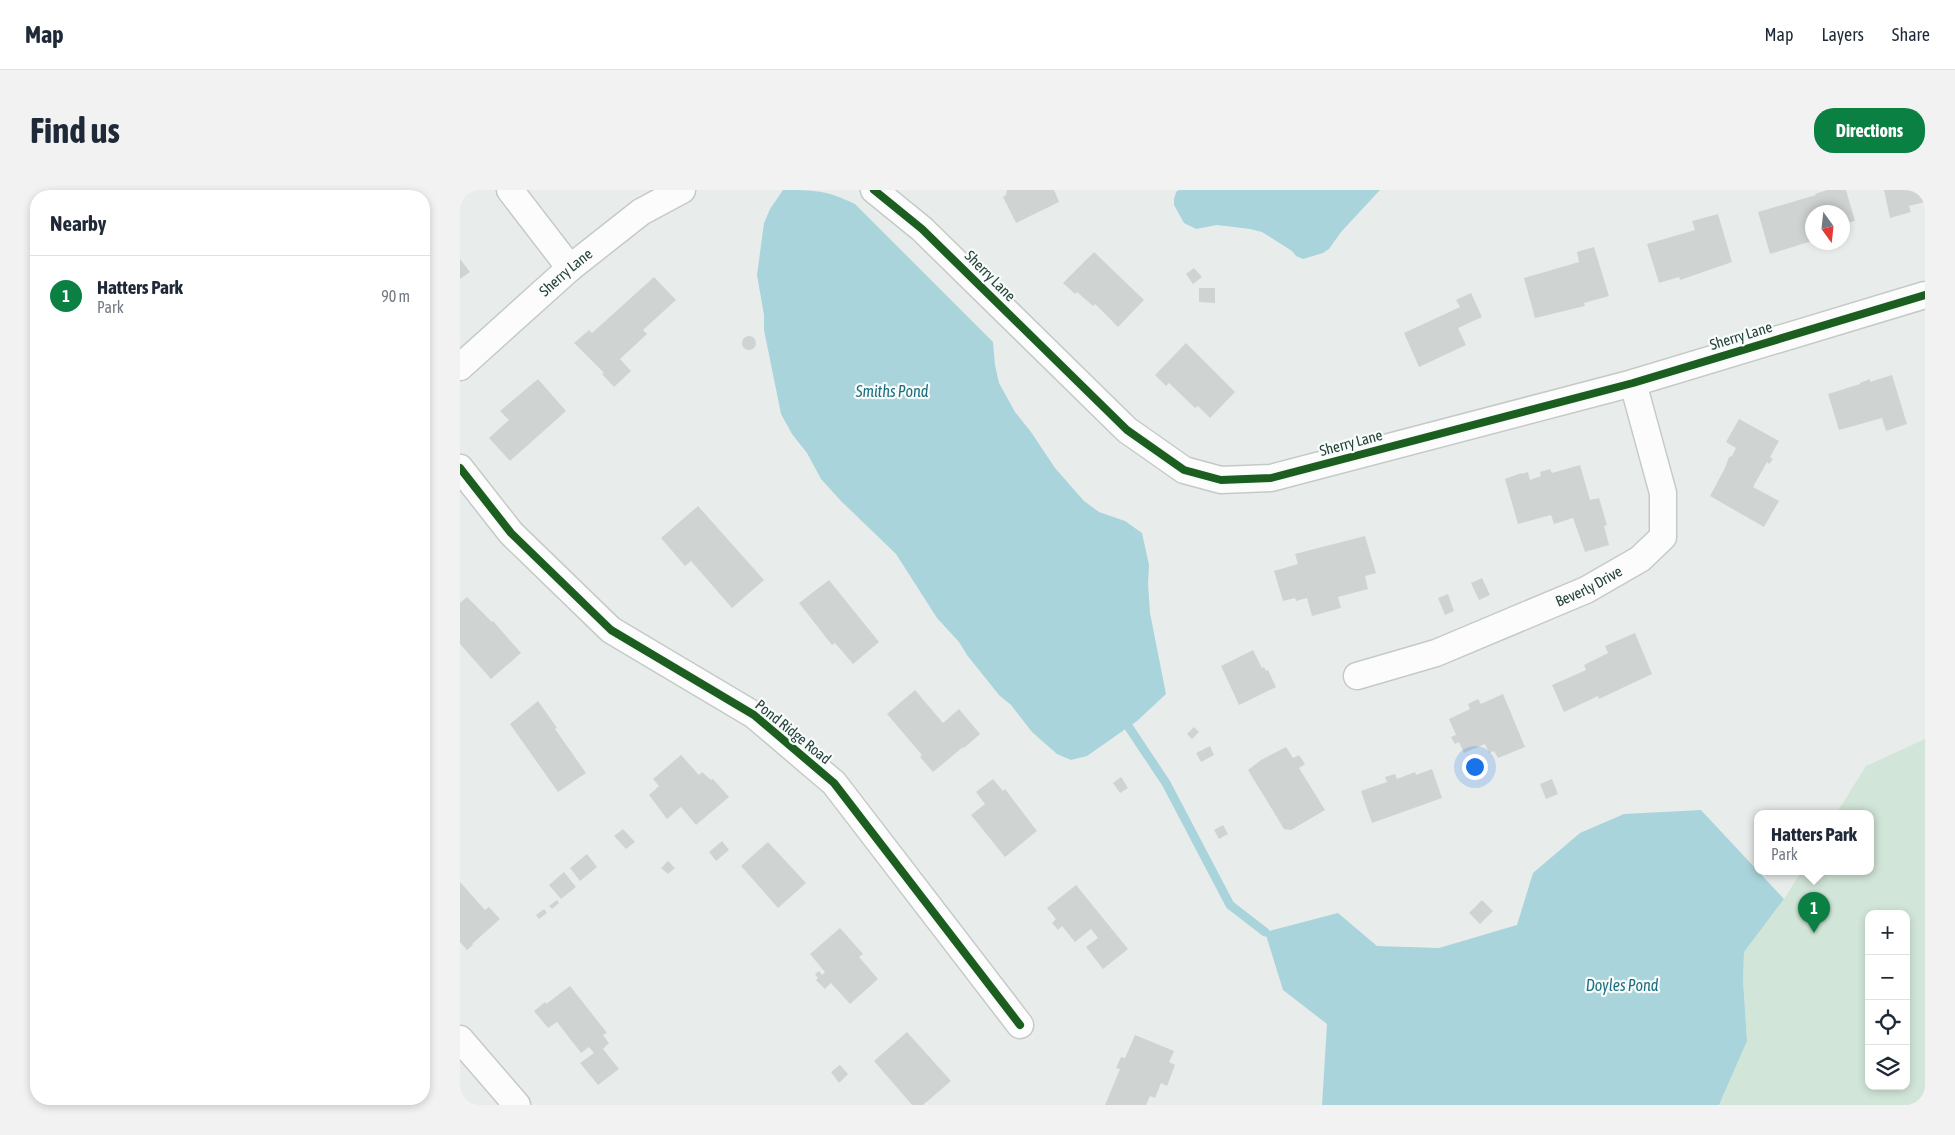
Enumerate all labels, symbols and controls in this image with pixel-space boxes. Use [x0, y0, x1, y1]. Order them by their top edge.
text: Map [25, 21, 64, 48]
text: Map [1764, 24, 1793, 45]
text: Layers [1821, 24, 1864, 45]
text: Share [1892, 24, 1930, 45]
button: Directions [1814, 108, 1925, 153]
text: Find us [30, 110, 120, 150]
north arrow [1805, 205, 1850, 250]
text: Nearby [50, 211, 106, 235]
street label: Sherry Lane [536, 245, 596, 300]
street label: Sherry Lane [962, 247, 1019, 305]
text: Hatters Park [97, 276, 183, 298]
text: 1 [62, 287, 70, 305]
text: 90 m [381, 287, 410, 305]
text: Park [97, 298, 124, 316]
street label: Sherry Lane [1708, 318, 1774, 353]
water label: Smiths Pond [855, 382, 929, 400]
street label: Sherry Lane [1318, 426, 1384, 459]
street label: Beverly Drive [1553, 562, 1625, 610]
street label: Pond Ridge Road [752, 696, 835, 767]
your location [1462, 754, 1488, 780]
popup [1754, 810, 1874, 875]
text: Hatters Park [1771, 823, 1857, 845]
text: Park [1771, 845, 1798, 863]
pin: 1 [1798, 892, 1830, 933]
map controls [1865, 910, 1910, 1090]
button: + [1865, 910, 1910, 955]
button: − [1865, 955, 1910, 1000]
water label: Doyles Pond [1586, 976, 1659, 995]
button: locate [1865, 1000, 1910, 1045]
button: layers [1865, 1045, 1910, 1090]

